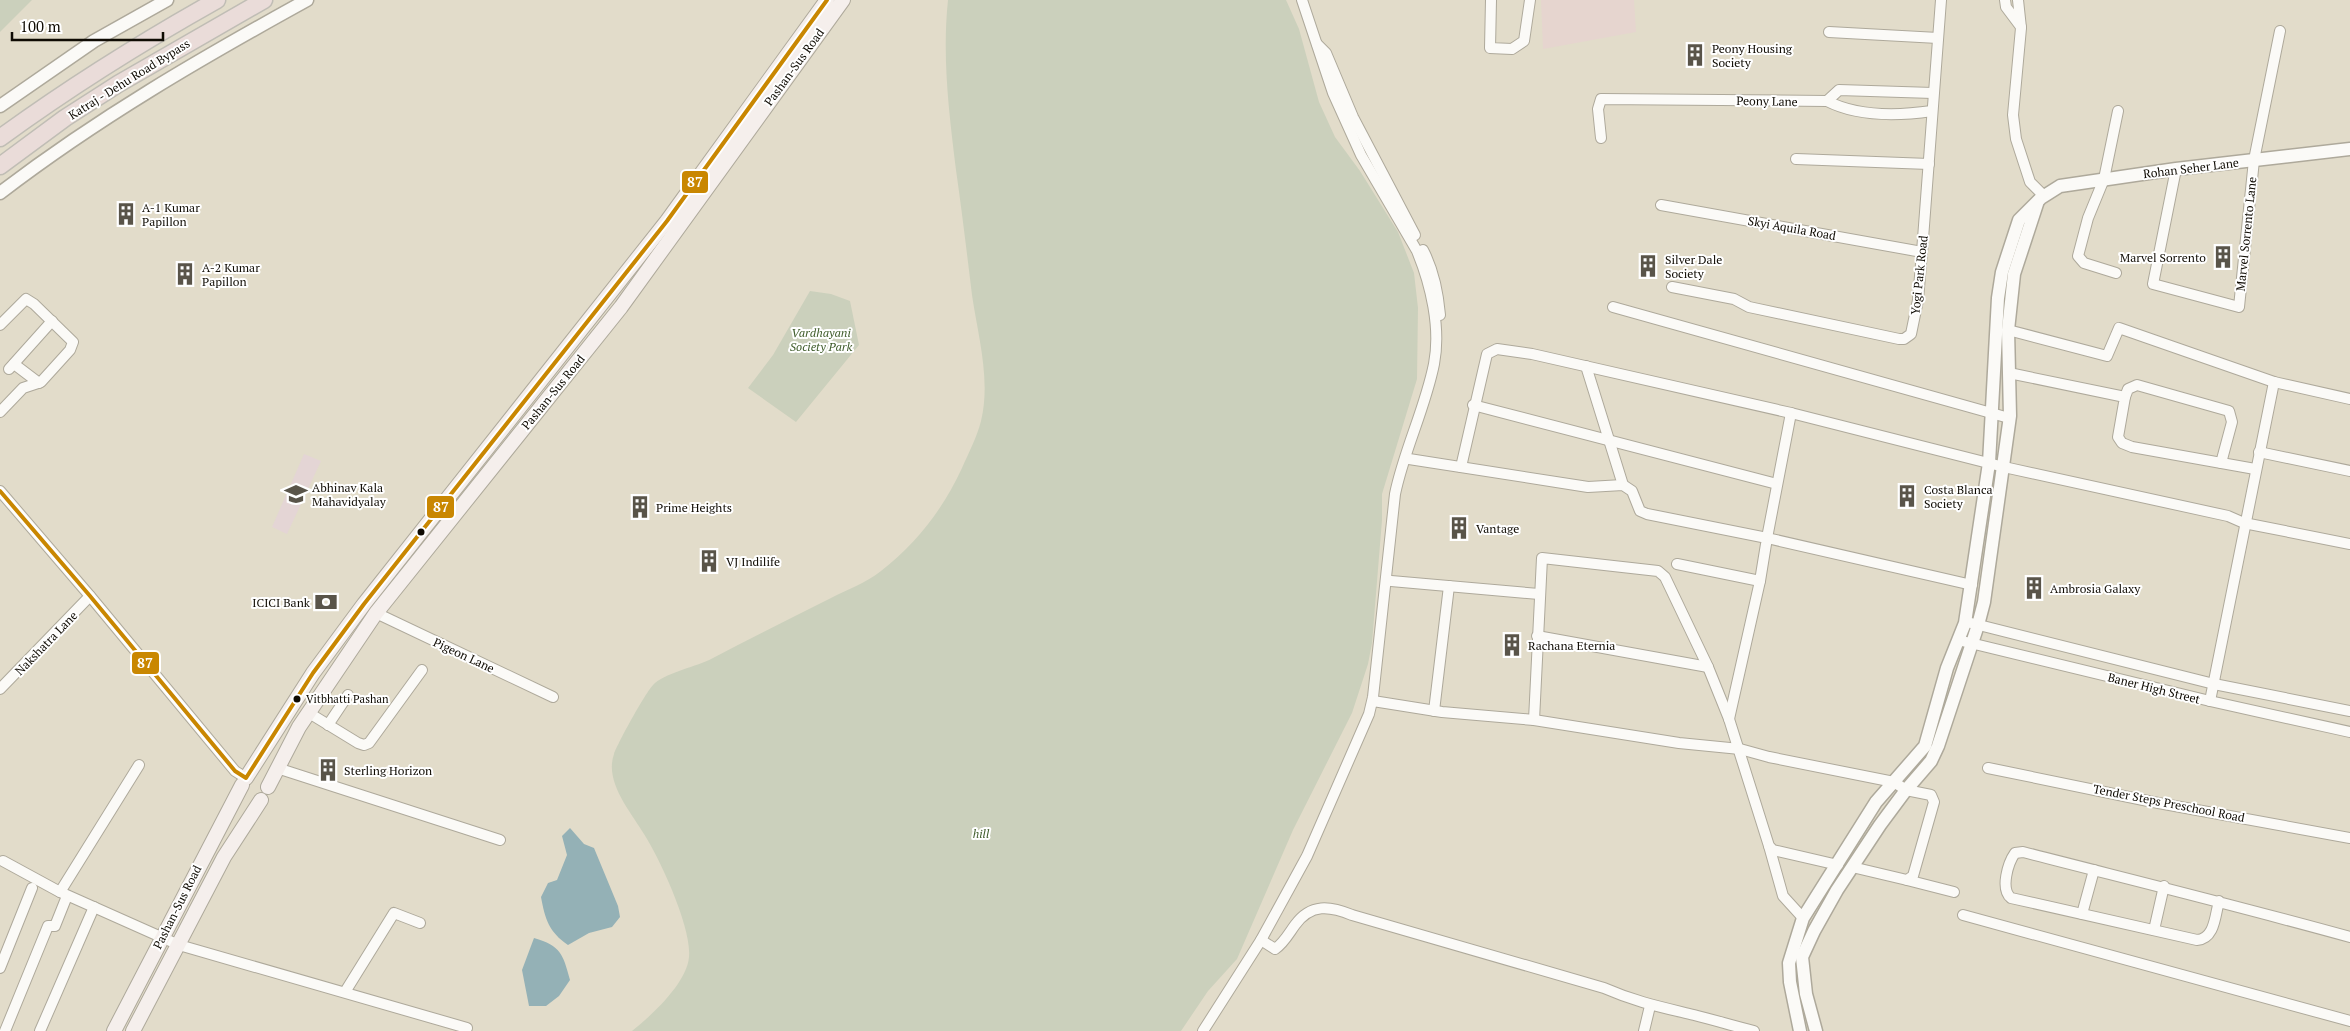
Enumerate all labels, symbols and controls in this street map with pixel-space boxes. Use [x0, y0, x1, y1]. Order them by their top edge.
scale bar [12, 10, 164, 42]
text: 100 m [20, 16, 61, 36]
street label: Pashan-Sus Road [761, 25, 827, 109]
street label: Katraj - Dehu Road Bypass [66, 36, 192, 122]
place label: Peony Housing Society [1712, 41, 1793, 70]
building icon: Peony Housing Society [1682, 42, 1708, 68]
street label: Peony Lane [1736, 93, 1798, 109]
street label: Rohan Seher Lane [2142, 155, 2240, 181]
line badge: 87 [681, 170, 709, 194]
text: 87 [687, 172, 703, 191]
street label: Marvel Sorrento Lane [2233, 176, 2259, 292]
place label: A-1 Kumar Papillon [142, 200, 200, 229]
building icon: A-1 Kumar Papillon [113, 201, 139, 227]
street label: Skyi Aquila Road [1747, 213, 1838, 243]
street label: Yogi Park Road [1907, 234, 1931, 315]
building icon: Marvel Sorrento [2210, 244, 2236, 270]
place label: Marvel Sorrento [2120, 250, 2206, 265]
place label: Silver Dale Society [1665, 252, 1722, 281]
building icon: Silver Dale Society [1635, 253, 1661, 279]
place label: A-2 Kumar Papillon [202, 260, 260, 289]
building icon: A-2 Kumar Papillon [172, 261, 198, 287]
park label: Vardhayani Society Park [790, 325, 852, 354]
street label: Pashan-Sus Road [518, 351, 588, 432]
place label: Abhinav Kala Mahavidyalay [312, 480, 387, 509]
school or university icon: Abhinav Kala Mahavidyalay [283, 481, 309, 507]
place label: Costa Blanca Society [1924, 482, 1993, 511]
building icon: Costa Blanca Society [1894, 483, 1920, 509]
building icon: Prime Heights [627, 494, 653, 520]
line badge: 87 [426, 495, 455, 519]
text: 87 [433, 497, 449, 516]
place label: Prime Heights [656, 500, 732, 515]
building icon: Vantage [1446, 515, 1472, 541]
place label: Vantage [1476, 521, 1519, 536]
unlabelled marker [416, 527, 426, 537]
building icon: VJ Indilife [696, 548, 722, 574]
place label: VJ Indilife [726, 554, 780, 569]
building icon: Ambrosia Galaxy [2021, 575, 2047, 601]
place label: Ambrosia Galaxy [2050, 581, 2141, 596]
bank icon: ICICI Bank [313, 589, 339, 615]
place label: ICICI Bank [252, 595, 311, 610]
street label: Nakshatra Lane [12, 608, 80, 678]
building icon: Rachana Eternia [1499, 632, 1525, 658]
street label: Pigeon Lane [431, 634, 497, 676]
place label: Rachana Eternia [1528, 638, 1615, 653]
line badge: 87 [131, 651, 160, 675]
text: 87 [137, 653, 153, 672]
street label: Baner High Street [2106, 669, 2202, 707]
place label: Vitbhatti Pashan [306, 692, 389, 706]
marker: Vitbhatti Pashan [292, 694, 302, 704]
building icon: Sterling Horizon [315, 757, 341, 783]
place label: Sterling Horizon [344, 763, 432, 778]
street label: Tender Steps Preschool Road [2092, 781, 2246, 825]
park label: hill [973, 826, 990, 841]
street label: Pashan-Sus Road [149, 862, 205, 951]

